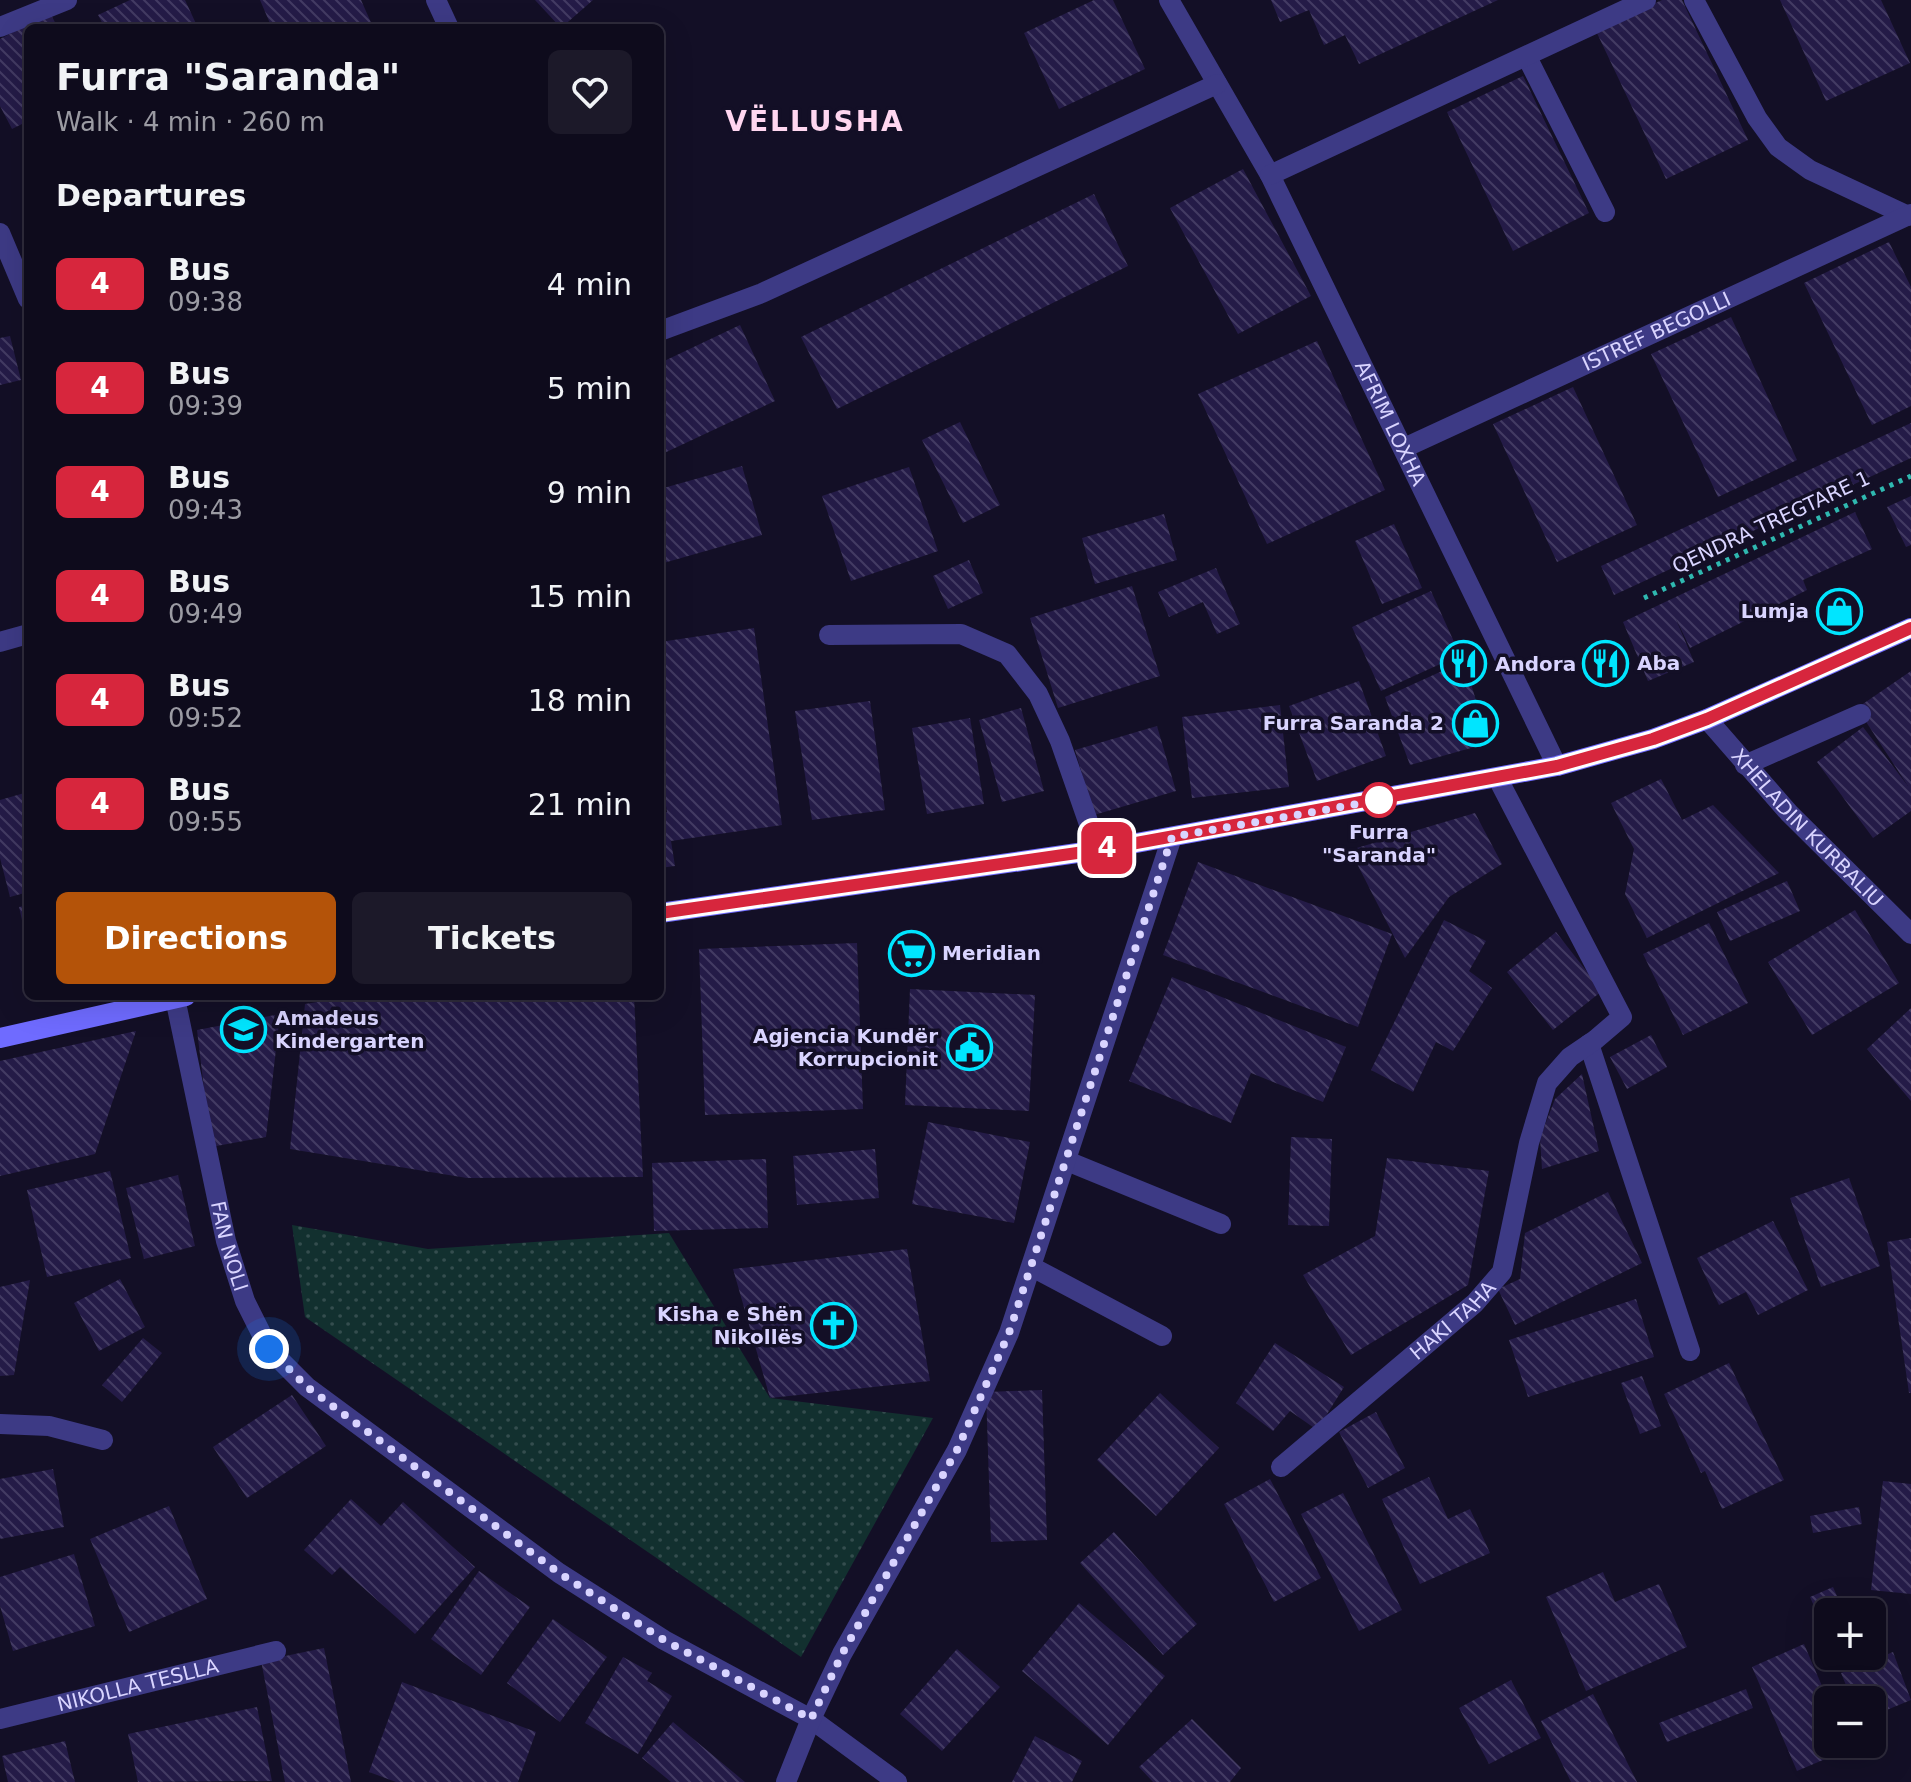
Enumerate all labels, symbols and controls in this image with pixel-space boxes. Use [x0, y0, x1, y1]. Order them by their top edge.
button: heart [548, 50, 632, 134]
text: Furra "Saranda" [56, 55, 400, 99]
district label: VËLLUSHA [725, 104, 905, 138]
text: Walk · 4 min · 260 m [56, 107, 325, 137]
text: Departures [56, 178, 246, 213]
text: Bus [168, 252, 230, 287]
text: 4 [90, 267, 110, 300]
text: 4 min [547, 267, 632, 302]
text: 09:38 [168, 287, 243, 317]
street label: ISTREF BEGOLLI [1578, 287, 1735, 376]
text: Bus [168, 356, 230, 391]
street label: AFRIM LOXHA [1350, 357, 1431, 490]
text: 4 [90, 371, 110, 404]
text: 5 min [547, 371, 632, 406]
text: 09:39 [168, 391, 243, 421]
text: Bus [168, 460, 230, 495]
street label: QENDRA TREGTARE 1 [1668, 466, 1874, 578]
text: 4 [90, 475, 110, 508]
text: 9 min [547, 475, 632, 510]
text: 09:43 [168, 495, 243, 525]
text: Bus [168, 564, 230, 599]
text: 4 [90, 579, 110, 612]
text: 15 min [528, 579, 632, 614]
shop icon: Lumja [1816, 587, 1864, 635]
text: 09:49 [168, 599, 243, 629]
place label: Lumja [1741, 599, 1809, 623]
restaurant icon: Aba [1582, 639, 1630, 687]
restaurant icon: Andora [1440, 640, 1488, 688]
place label: Aba [1637, 651, 1680, 675]
place label: Andora [1495, 652, 1576, 676]
text: Bus [168, 668, 230, 703]
text: 4 [90, 683, 110, 716]
text: 18 min [528, 683, 632, 718]
shop icon: Furra Saranda 2 [1451, 699, 1499, 747]
text: 09:52 [168, 703, 243, 733]
place label: Furra Saranda 2 [1263, 711, 1444, 735]
street label: XHELADIN KURBALIU [1726, 744, 1888, 912]
text: Bus [168, 772, 230, 807]
marker: Furra "Saranda" [1362, 783, 1396, 817]
text: 4 [90, 787, 110, 820]
text: 21 min [528, 787, 632, 822]
text: 09:55 [168, 807, 243, 837]
place label: Furra "Saranda" [1322, 820, 1436, 867]
line badge: 4 [1081, 822, 1133, 874]
text: 4 [1097, 831, 1117, 864]
button: Directions [56, 892, 336, 984]
button: Tickets [352, 892, 632, 984]
supermarket icon: Meridian [887, 929, 935, 977]
place label: Meridian [942, 941, 1041, 965]
school or university icon: Amadeus Kindergarten [220, 1006, 268, 1054]
place label: Amadeus Kindergarten [275, 1006, 424, 1053]
public building icon: Agjencia Kundër Korrupcionit [945, 1023, 993, 1071]
place label: Agjencia Kundër Korrupcionit [753, 1024, 938, 1071]
street label: FAN NOLI [206, 1199, 253, 1294]
street label: HAKI TAHA [1405, 1276, 1501, 1365]
church icon: Kisha e Shën Nikollës [810, 1301, 858, 1349]
place label: Kisha e Shën Nikollës [657, 1302, 803, 1349]
your location [249, 1329, 289, 1369]
map controls [1814, 1598, 1886, 1758]
button: + [1814, 1598, 1886, 1670]
street label: NIKOLLA TESLLA [55, 1654, 221, 1716]
button: − [1814, 1686, 1886, 1758]

